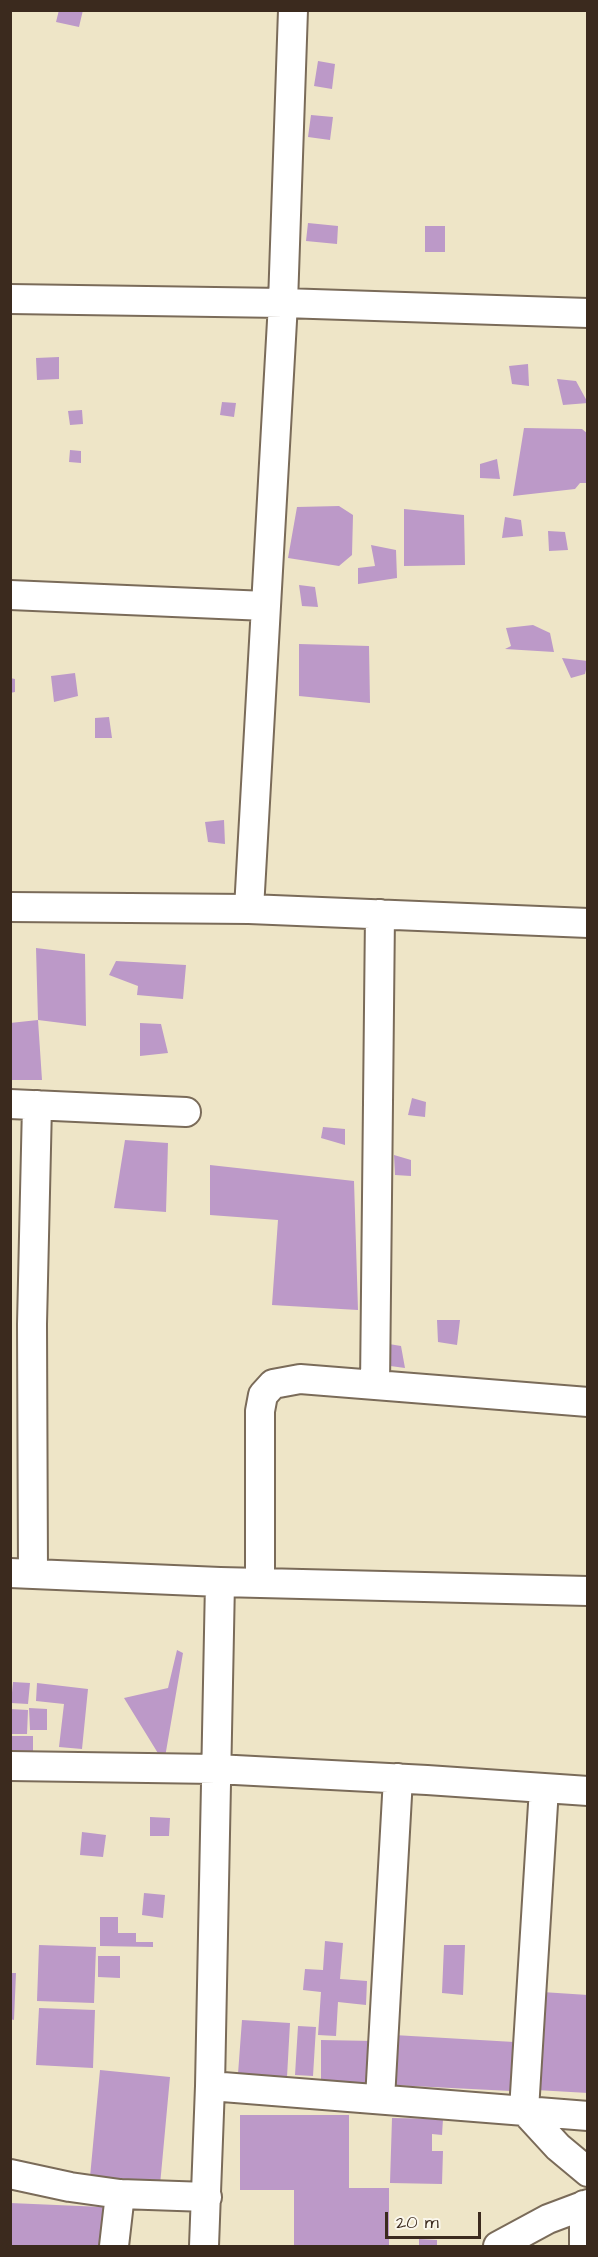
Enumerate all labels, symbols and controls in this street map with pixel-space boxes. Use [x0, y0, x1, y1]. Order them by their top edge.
scale bar [388, 2200, 484, 2238]
text: 20 m [396, 2210, 439, 2235]

